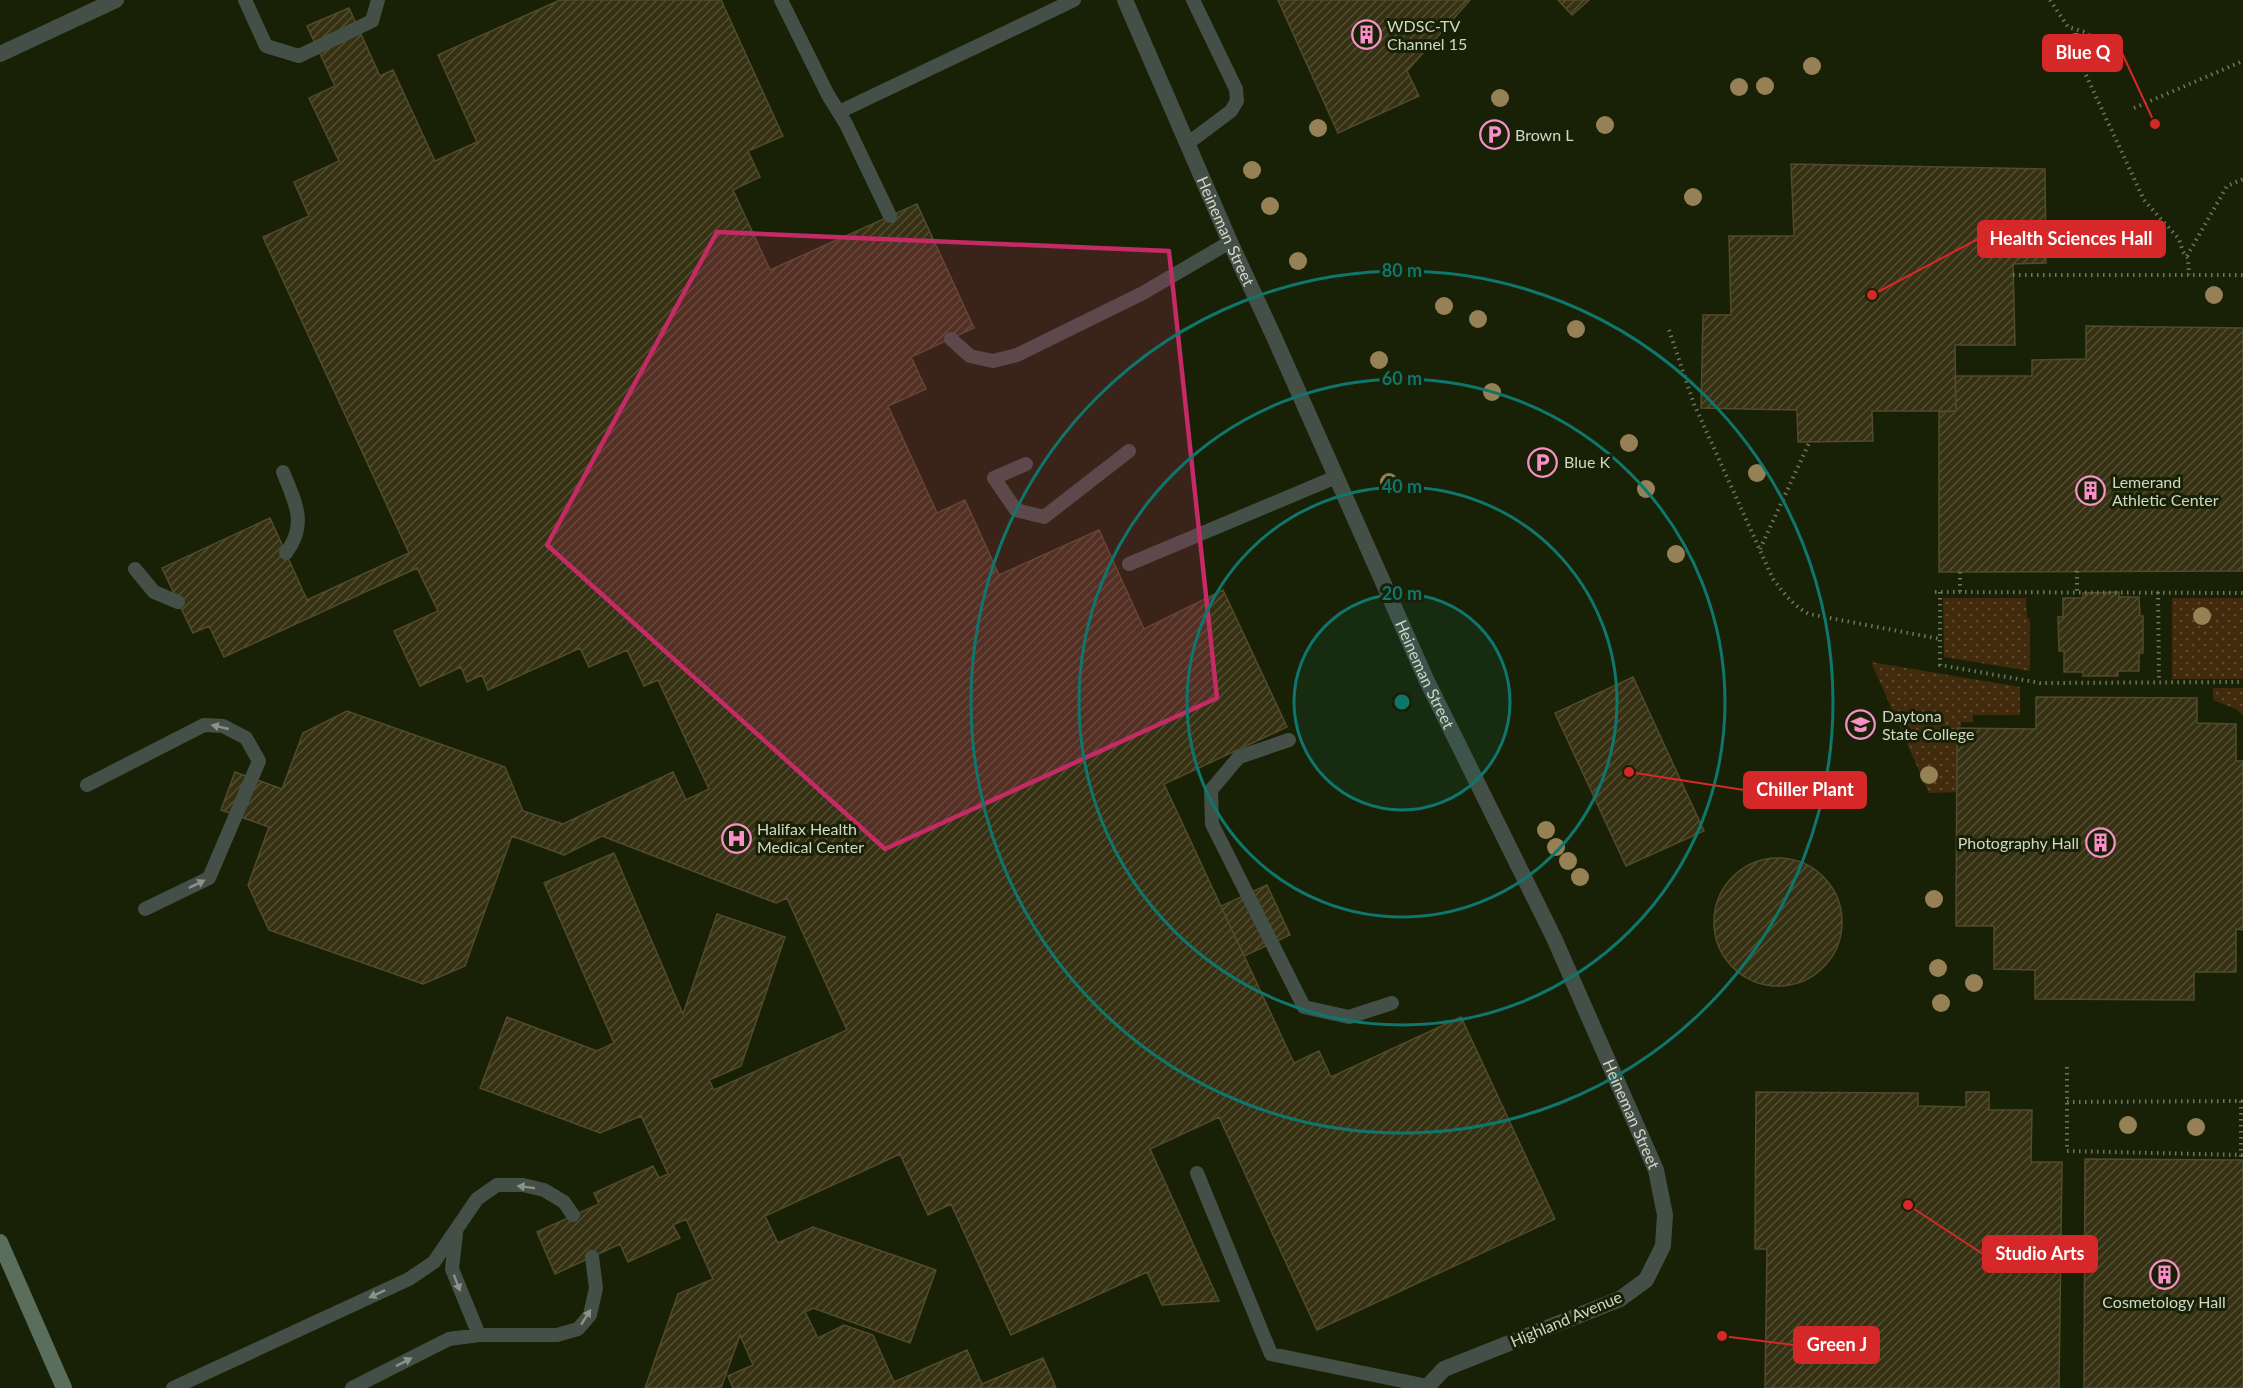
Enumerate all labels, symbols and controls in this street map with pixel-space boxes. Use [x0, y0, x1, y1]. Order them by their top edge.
place label: WDSC-TV Channel 15 [1387, 16, 1467, 53]
building icon: WDSC-TV Channel 15 [1350, 19, 1382, 51]
callout: Blue Q [2043, 35, 2122, 71]
text: Blue Q [2056, 41, 2111, 63]
parking icon: Brown L [1478, 119, 1510, 151]
place label: Brown L [1515, 125, 1573, 144]
street label: Heineman Street [1194, 173, 1259, 289]
callout: Health Sciences Hall [1978, 221, 2165, 257]
text: Health Sciences Hall [1989, 227, 2153, 249]
text: 80 m [1382, 259, 1422, 281]
text: 60 m [1382, 367, 1422, 389]
parking icon: Blue K [1527, 446, 1559, 478]
place label: Blue K [1564, 452, 1610, 471]
place label: Lemerand Athletic Center [2112, 472, 2219, 509]
text: 40 m [1382, 475, 1422, 497]
building icon: Lemerand Athletic Center [2075, 475, 2107, 507]
text: 20 m [1382, 582, 1422, 604]
street label: Heineman Street [1392, 617, 1459, 732]
centre of rings [1392, 692, 1412, 712]
place label: Daytona State College [1882, 706, 1974, 743]
school or university icon: Daytona State College [1845, 709, 1877, 741]
one-way arrow [211, 722, 229, 732]
callout: Chiller Plant [1744, 772, 1866, 808]
text: Chiller Plant [1756, 778, 1854, 800]
place label: Halifax Health Medical Center [757, 819, 864, 856]
hospital icon: Halifax Health Medical Center [720, 822, 752, 854]
building icon: Photography Hall [2084, 827, 2116, 859]
place label: Photography Hall [1958, 833, 2079, 852]
one-way arrow [189, 879, 206, 888]
street label: Heineman Street [1599, 1056, 1664, 1172]
one-way arrow [516, 1182, 535, 1191]
callout: Studio Arts [1983, 1236, 2097, 1272]
text: Studio Arts [1995, 1242, 2085, 1264]
building icon: Cosmetology Hall [2148, 1258, 2180, 1290]
one-way arrow [452, 1274, 462, 1292]
street label: Highland Avenue [1507, 1286, 1624, 1351]
one-way arrow [368, 1290, 385, 1299]
place label: Cosmetology Hall [2102, 1292, 2226, 1311]
one-way arrow [581, 1308, 591, 1325]
callout: Green J [1794, 1327, 1879, 1363]
text: Green J [1807, 1333, 1867, 1355]
one-way arrow [396, 1357, 413, 1367]

